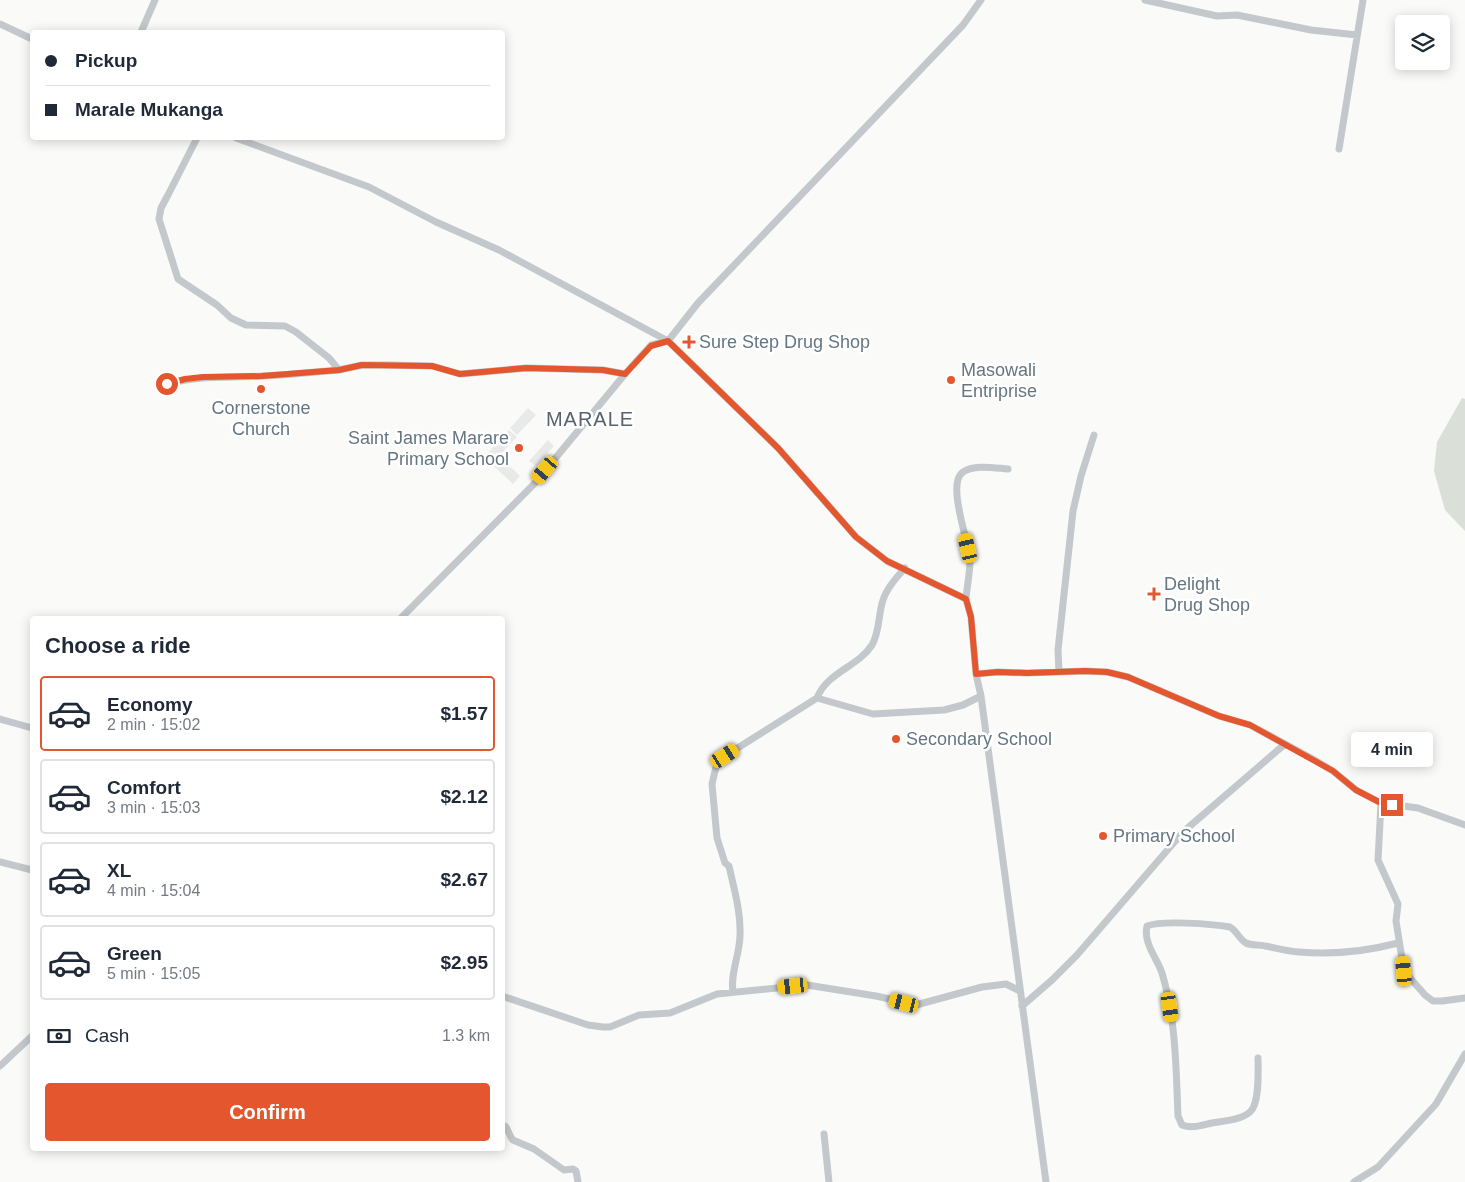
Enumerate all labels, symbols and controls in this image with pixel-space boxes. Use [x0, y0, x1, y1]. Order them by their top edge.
map controls [1395, 15, 1450, 70]
button: layers [1395, 15, 1450, 70]
text: Pickup [75, 50, 137, 71]
text: Marale Mukanga [75, 99, 223, 120]
place label: Sure Step Drug Shop [699, 332, 870, 352]
marker: Sure Step Drug Shop [683, 336, 695, 348]
place label: Masowali Entriprise [961, 360, 1037, 401]
route start [156, 373, 178, 395]
marker: Masowali Entriprise [945, 374, 957, 386]
marker: Cornerstone Church [255, 383, 267, 395]
place label: Cornerstone Church [211, 398, 311, 439]
district label: MARALE [546, 408, 634, 430]
place label: Saint James Marare Primary School [348, 428, 509, 469]
marker: Saint James Marare Primary School [513, 442, 525, 454]
car [529, 454, 560, 486]
car [957, 532, 978, 564]
place label: Delight Drug Shop [1164, 574, 1250, 615]
marker: Delight Drug Shop [1148, 588, 1160, 600]
text: Choose a ride [45, 633, 190, 658]
icon: car [47, 691, 92, 736]
text: Economy [107, 694, 193, 715]
text: $1.57 [440, 703, 488, 724]
text: 2 min · 15:02 [107, 716, 200, 733]
place label: Secondary School [906, 729, 1052, 749]
callout: 4 min [1351, 732, 1433, 768]
marker: Secondary School [890, 733, 902, 745]
text: 4 min [1371, 741, 1413, 758]
car [708, 742, 741, 770]
icon: car [47, 774, 92, 819]
text: Comfort [107, 777, 181, 798]
text: $2.12 [440, 786, 488, 807]
route end [1381, 794, 1403, 816]
text: 3 min · 15:03 [107, 799, 200, 816]
place label: Primary School [1113, 826, 1235, 846]
marker: Primary School [1097, 830, 1109, 842]
icon: car [47, 857, 92, 902]
text: XL [107, 860, 131, 881]
text: $2.67 [440, 869, 488, 890]
text: 4 min · 15:04 [107, 882, 200, 899]
icon: car [47, 940, 92, 985]
text: Green [107, 943, 162, 964]
text: $2.95 [440, 952, 488, 973]
car [1395, 955, 1412, 987]
text: 5 min · 15:05 [107, 965, 200, 982]
car [777, 977, 808, 995]
car [1160, 991, 1179, 1023]
car [887, 992, 920, 1014]
icon: cash [45, 1022, 73, 1050]
text: Cash [85, 1025, 129, 1046]
text: 1.3 km [442, 1027, 490, 1044]
button: Confirm [45, 1083, 490, 1141]

